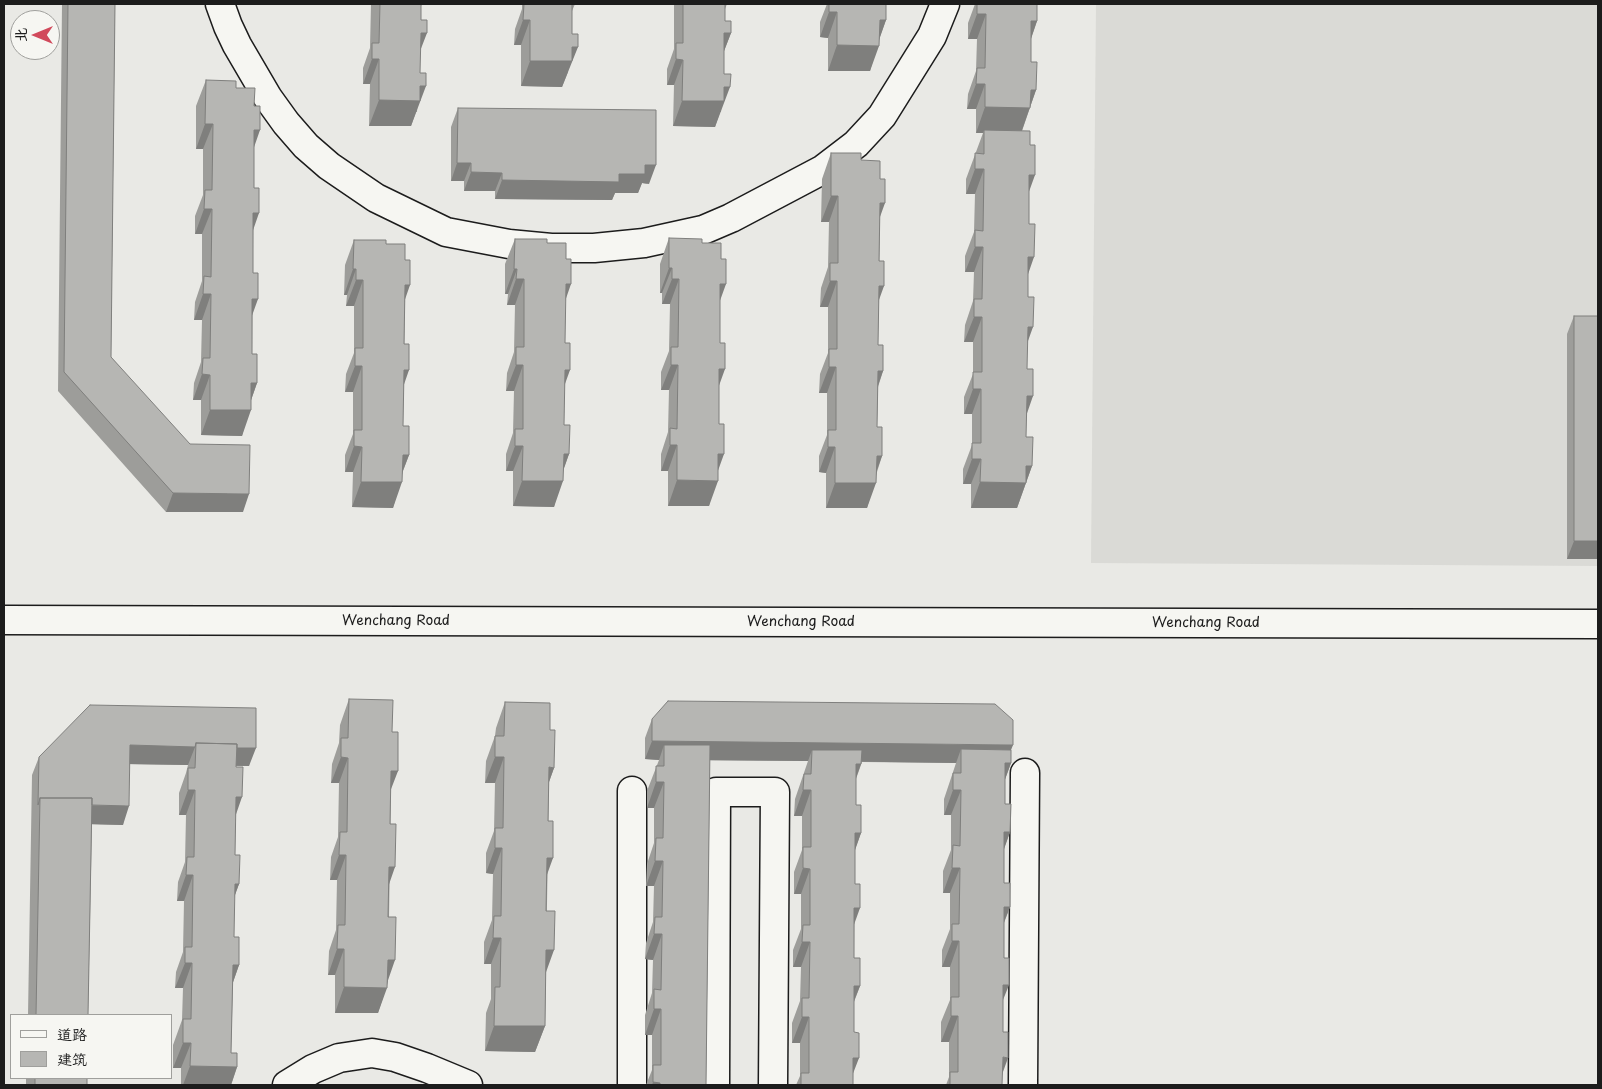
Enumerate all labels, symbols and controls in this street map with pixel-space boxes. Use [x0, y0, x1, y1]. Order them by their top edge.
north arrow [10, 10, 60, 60]
text: 北 [10, 28, 31, 42]
street label: Wenchang Road [342, 613, 450, 629]
street label: Wenchang Road [747, 614, 855, 630]
street label: Wenchang Road [1152, 615, 1260, 631]
legend [10, 1014, 172, 1079]
text: 道路 [57, 1022, 87, 1045]
text: 建筑 [57, 1047, 87, 1070]

